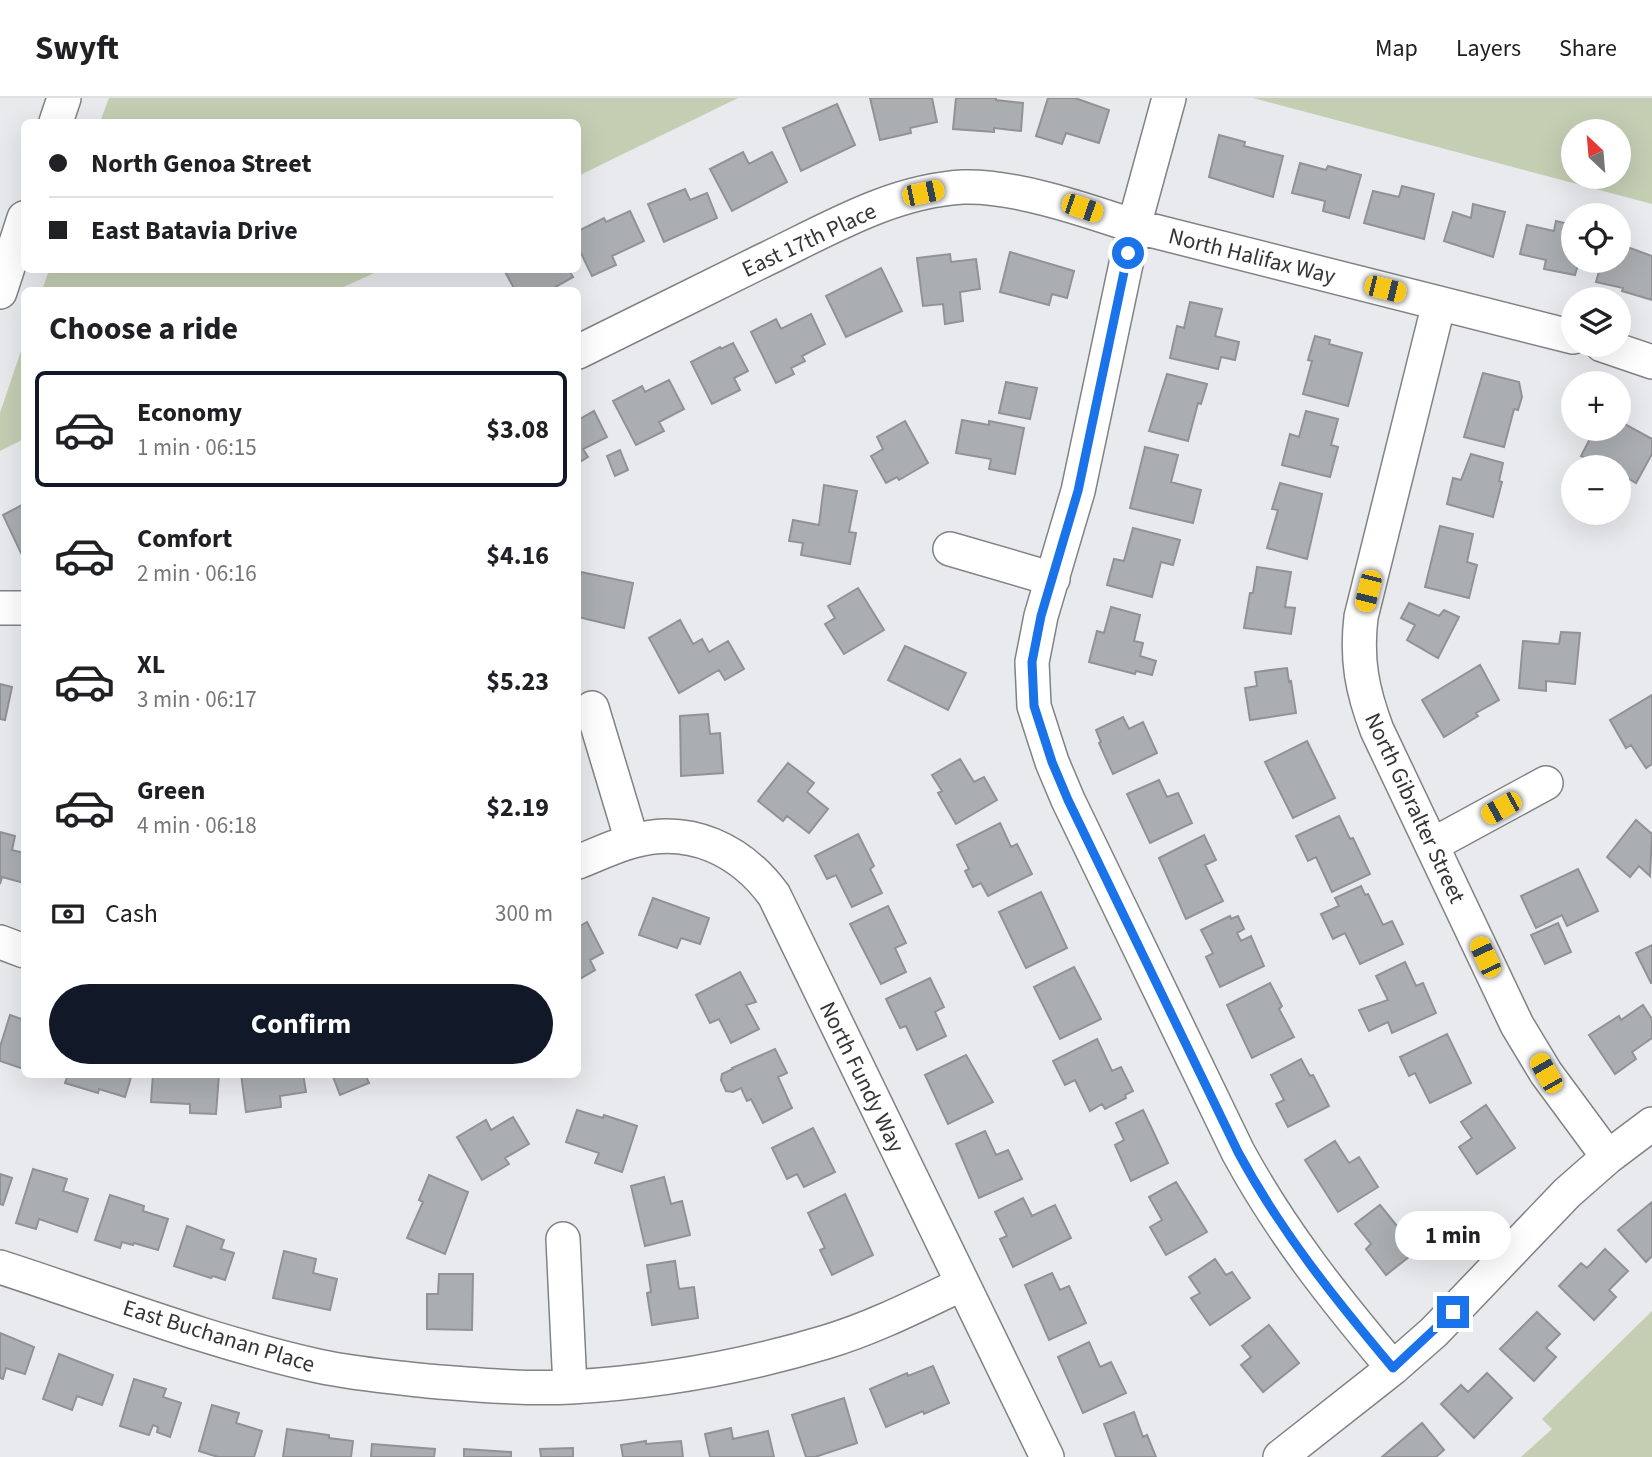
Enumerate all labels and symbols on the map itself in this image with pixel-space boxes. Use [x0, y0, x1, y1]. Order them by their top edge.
north arrow [1561, 119, 1631, 189]
car [901, 178, 946, 208]
car [1059, 191, 1106, 225]
street label: East 17th Place [736, 194, 882, 286]
street label: North Halifax Way [1165, 219, 1339, 293]
route start [1112, 237, 1144, 269]
car [1363, 274, 1408, 304]
car [1353, 568, 1384, 614]
street label: North Gibralter Street [1356, 707, 1474, 909]
car [1478, 789, 1525, 827]
car [1467, 934, 1504, 980]
street label: North Fundy Way [811, 996, 913, 1158]
car [1527, 1050, 1566, 1096]
callout: 1 min [1395, 1210, 1511, 1260]
street label: East Buchanan Place [119, 1291, 319, 1381]
route end [1437, 1296, 1469, 1328]

